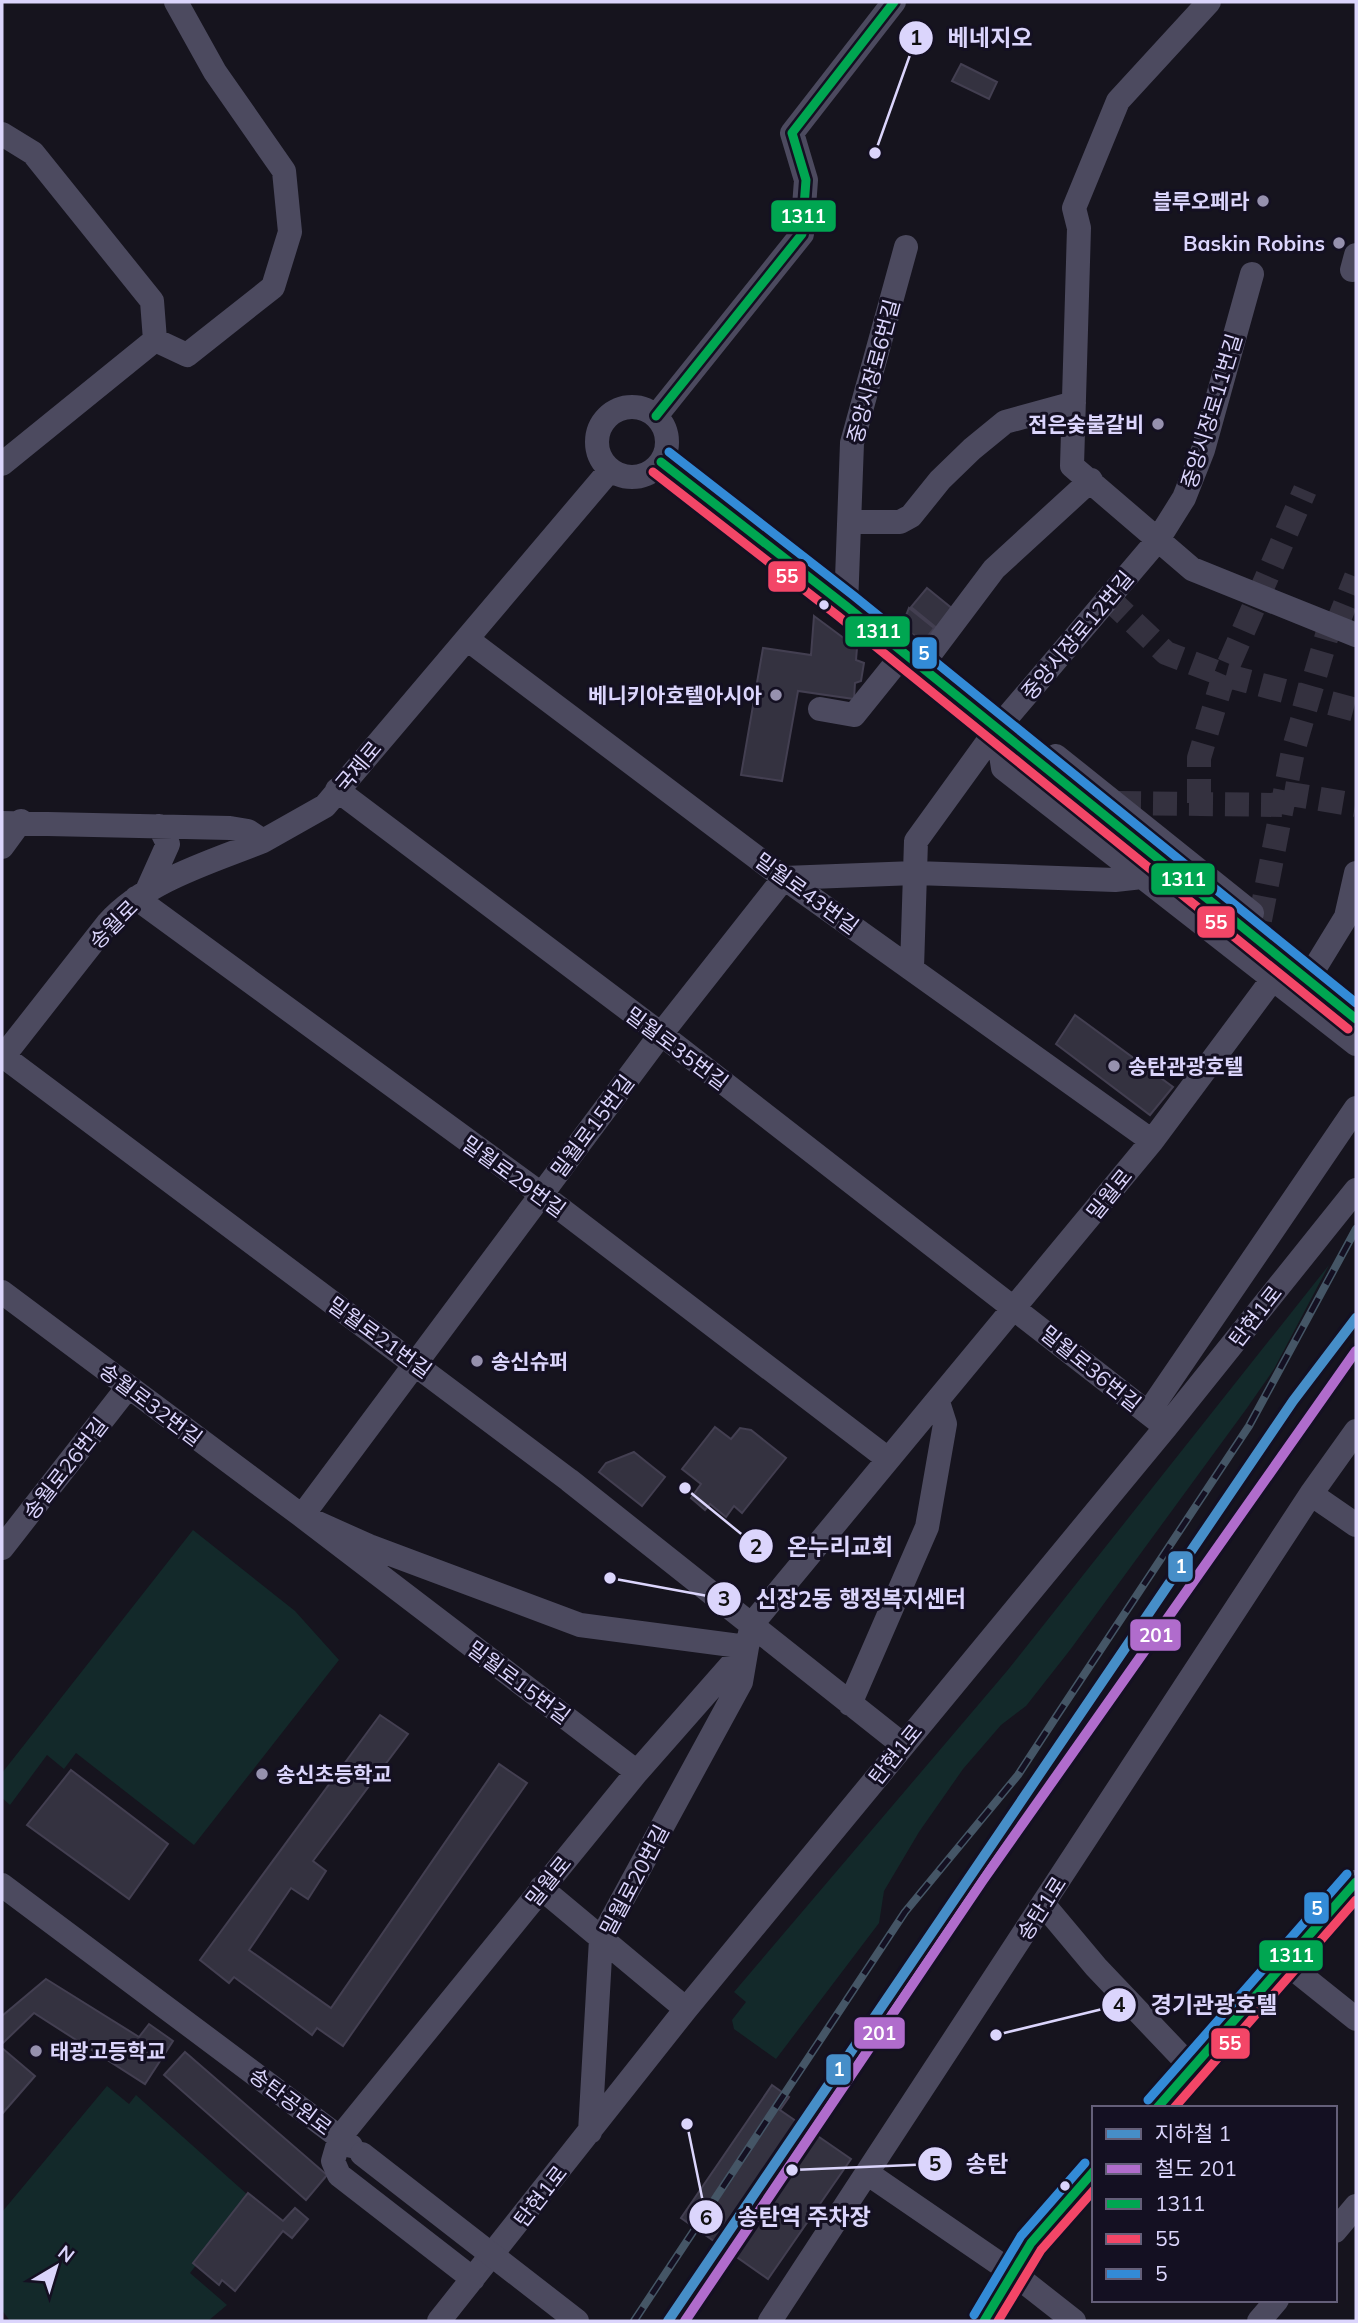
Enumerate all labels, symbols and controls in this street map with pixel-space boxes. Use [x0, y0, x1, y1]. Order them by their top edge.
callout: 베네지오 [899, 16, 1046, 60]
text: 베네지오 [948, 23, 1032, 52]
text: 1 [910, 24, 922, 50]
place label: 블루오페라 [1152, 188, 1250, 214]
marker: 블루오페라 [1255, 193, 1271, 209]
line badge: 1311 [770, 199, 837, 233]
text: 1311 [780, 204, 826, 228]
place label: Baskin Robins [1183, 230, 1325, 256]
marker: Baskin Robins [1331, 235, 1347, 251]
street label: 중앙시장로6번길 [841, 296, 905, 446]
street label: 중앙시장로11번길 [1175, 330, 1247, 492]
place label: 전은숮불갈비 [1028, 411, 1144, 437]
marker: 전은숮불갈비 [1150, 416, 1166, 432]
line badge: 55 [767, 560, 807, 593]
text: 55 [776, 564, 798, 588]
street label: 중앙시장로12번길 [1015, 565, 1139, 705]
unlabelled marker [817, 598, 831, 612]
line badge: 1311 [844, 615, 911, 648]
text: 1311 [855, 619, 901, 643]
line badge: 5 [911, 636, 938, 670]
text: 5 [918, 641, 930, 665]
place label: 베니키아호텔아시아 [588, 682, 762, 708]
marker: 베니키아호텔아시아 [768, 687, 784, 703]
street label: 국제로 [329, 735, 387, 797]
street label: 밀월로43번길 [750, 847, 864, 939]
line badge: 1311 [1150, 862, 1216, 896]
text: 1311 [1160, 867, 1206, 891]
street label: 송월로 [83, 894, 143, 954]
line badge: 55 [1196, 905, 1236, 939]
text: 55 [1205, 910, 1227, 934]
street label: 밀월로35번길 [621, 1001, 733, 1095]
place label: 송탄관광호텔 [1128, 1053, 1244, 1079]
marker: 송탄관광호텔 [1106, 1058, 1122, 1074]
street label: 밀월로15번길 [545, 1070, 639, 1182]
street label: 밀월로29번길 [457, 1130, 571, 1222]
street label: 밀월로 [1081, 1163, 1137, 1225]
street label: 탄현1로 [1223, 1280, 1287, 1352]
street label: 밀월로21번길 [323, 1291, 437, 1383]
street label: 밀월로36번길 [1035, 1320, 1147, 1416]
place label: 송신슈퍼 [491, 1348, 568, 1374]
marker: 송신슈퍼 [469, 1353, 485, 1369]
street label: 송월로32번길 [95, 1357, 207, 1451]
street label: 송월로26번길 [17, 1412, 113, 1524]
callout: 온누리교회 [739, 1524, 907, 1568]
text: 온누리교회 [787, 1532, 893, 1561]
text: 2 [750, 1533, 762, 1559]
line badge: 1 [1167, 1550, 1194, 1583]
text: 1 [1175, 1554, 1187, 1578]
callout: 신장2동 행정복지센터 [707, 1577, 980, 1621]
text: 신장2동 행정복지센터 [756, 1584, 966, 1613]
text: 3 [718, 1585, 730, 1611]
line badge: 201 [1129, 1618, 1182, 1652]
text: 201 [1139, 1623, 1173, 1647]
street label: 밀월로15번길 [463, 1635, 575, 1729]
street label: 탄현1로 [863, 1718, 927, 1790]
place label: 송신초등학교 [276, 1761, 392, 1787]
marker: 송신초등학교 [254, 1766, 270, 1782]
street label: 밀월로20번길 [594, 1820, 674, 1940]
street label: 밀월로 [520, 1850, 576, 1912]
street label: 송탄1로 [1011, 1871, 1071, 1945]
line badge: 5 [1303, 1891, 1330, 1925]
text: 5 [1311, 1896, 1323, 1920]
line badge: 1311 [1258, 1939, 1324, 1972]
text: 1311 [1268, 1943, 1314, 1967]
callout: 경기관광호텔 [1102, 1983, 1292, 2027]
text: 경기관광호텔 [1151, 1990, 1277, 2019]
text: 4 [1113, 1991, 1126, 2017]
line badge: 201 [853, 2016, 906, 2050]
text: 201 [862, 2021, 896, 2045]
line badge: 55 [1210, 2027, 1251, 2060]
text: 55 [1219, 2031, 1241, 2055]
place label: 태광고등학교 [50, 2038, 166, 2064]
marker: 태광고등학교 [28, 2043, 44, 2059]
line badge: 1 [825, 2053, 852, 2086]
text: 1 [833, 2057, 845, 2081]
street label: 송탄공원로 [245, 2062, 337, 2140]
legend [1092, 2106, 1337, 2302]
text: 지하철 1 [1155, 2120, 1231, 2146]
callout: 송탄 [917, 2142, 1023, 2186]
text: 송탄 [966, 2149, 1008, 2178]
text: 5 [929, 2150, 941, 2176]
text: 철도 201 [1155, 2155, 1237, 2181]
street label: 탄현1로 [508, 2160, 572, 2232]
unlabelled marker [1058, 2179, 1072, 2193]
text: 1311 [1155, 2190, 1205, 2216]
callout: 송탄역 주차장 [689, 2195, 885, 2239]
text: 송탄역 주차장 [737, 2202, 871, 2231]
text: 6 [700, 2204, 712, 2230]
text: 55 [1155, 2225, 1180, 2251]
north arrow [21, 2232, 91, 2302]
text: N [53, 2240, 80, 2267]
text: 5 [1155, 2260, 1168, 2286]

